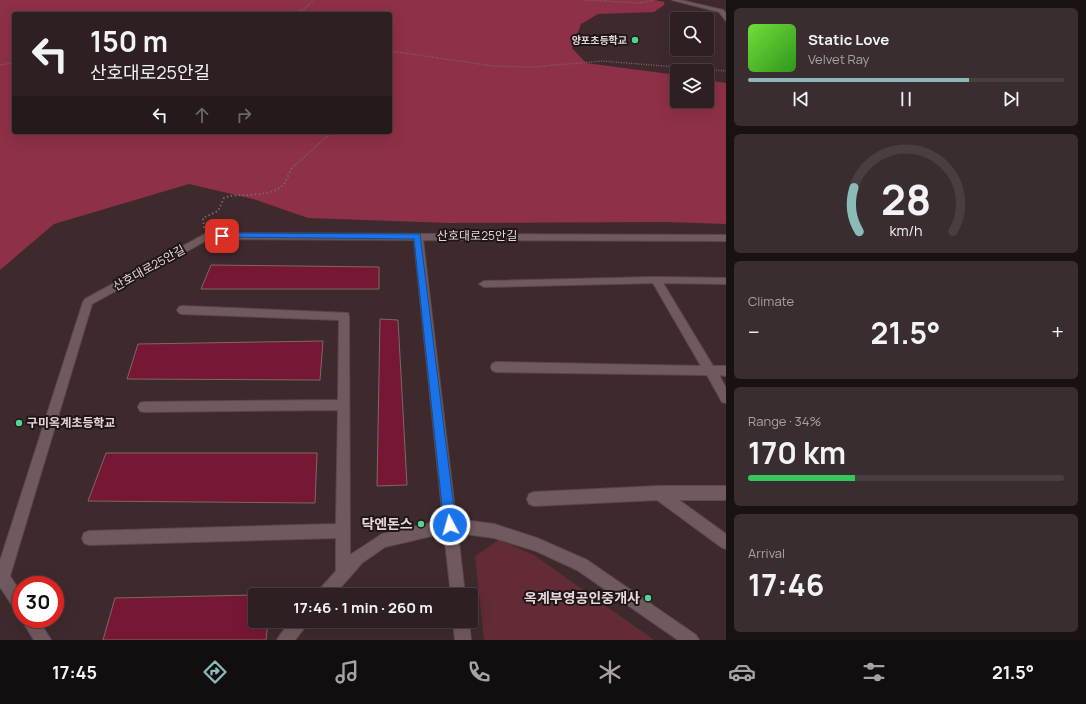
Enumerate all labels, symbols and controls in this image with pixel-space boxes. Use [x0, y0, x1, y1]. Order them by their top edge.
map controls [670, 12, 714, 108]
button: search [670, 12, 714, 56]
text: 150 m [90, 22, 168, 60]
icon: left [24, 28, 76, 80]
text: Static Love [808, 29, 889, 50]
place label: 양포초등학교 [572, 33, 627, 47]
marker: 양포초등학교 [630, 35, 640, 45]
text: Velvet Ray [808, 50, 869, 68]
text: 산호대로25안길 [90, 60, 210, 84]
button: layers [670, 64, 714, 108]
icon: previous [790, 88, 812, 110]
icon: pause [895, 88, 917, 110]
icon: next [1000, 88, 1022, 110]
icon: left [149, 104, 171, 126]
icon: ahead [191, 104, 213, 126]
icon: right [233, 104, 255, 126]
text: 28 [881, 170, 931, 226]
pin [205, 219, 239, 253]
text: km/h [889, 220, 923, 239]
icon: arrive [211, 225, 233, 247]
street label: 산호대로25안길 [437, 227, 517, 244]
street label: 산호대로25안길 [110, 241, 188, 294]
text: Climate [748, 292, 794, 310]
text: 21.5° [871, 312, 941, 353]
text: − [748, 317, 760, 347]
text: + [1051, 317, 1064, 347]
text: Range · 34% [748, 412, 821, 430]
place label: 구미옥계초등학교 [27, 414, 115, 431]
marker: 구미옥계초등학교 [14, 418, 24, 428]
text: 170 km [748, 432, 846, 473]
position arrow [429, 504, 471, 546]
place label: 닥엔돈스 [361, 514, 413, 533]
marker: 닥엔돈스 [416, 519, 426, 529]
text: Arrival [748, 544, 785, 562]
text: 17:46 [748, 564, 824, 605]
speed limit sign: 30 [12, 576, 64, 628]
place label: 옥계부영공인중개사 [524, 588, 640, 607]
marker: 옥계부영공인중개사 [643, 593, 653, 603]
text: 17:46 · 1 min · 260 m [293, 597, 433, 618]
icon: directions [201, 658, 229, 686]
icon: music [333, 658, 361, 686]
icon: phone [465, 658, 493, 686]
icon: climate [596, 658, 624, 686]
icon: car [728, 658, 756, 686]
icon: filters [860, 658, 888, 686]
text: 17:45 [52, 660, 97, 684]
text: 21.5° [992, 660, 1034, 684]

